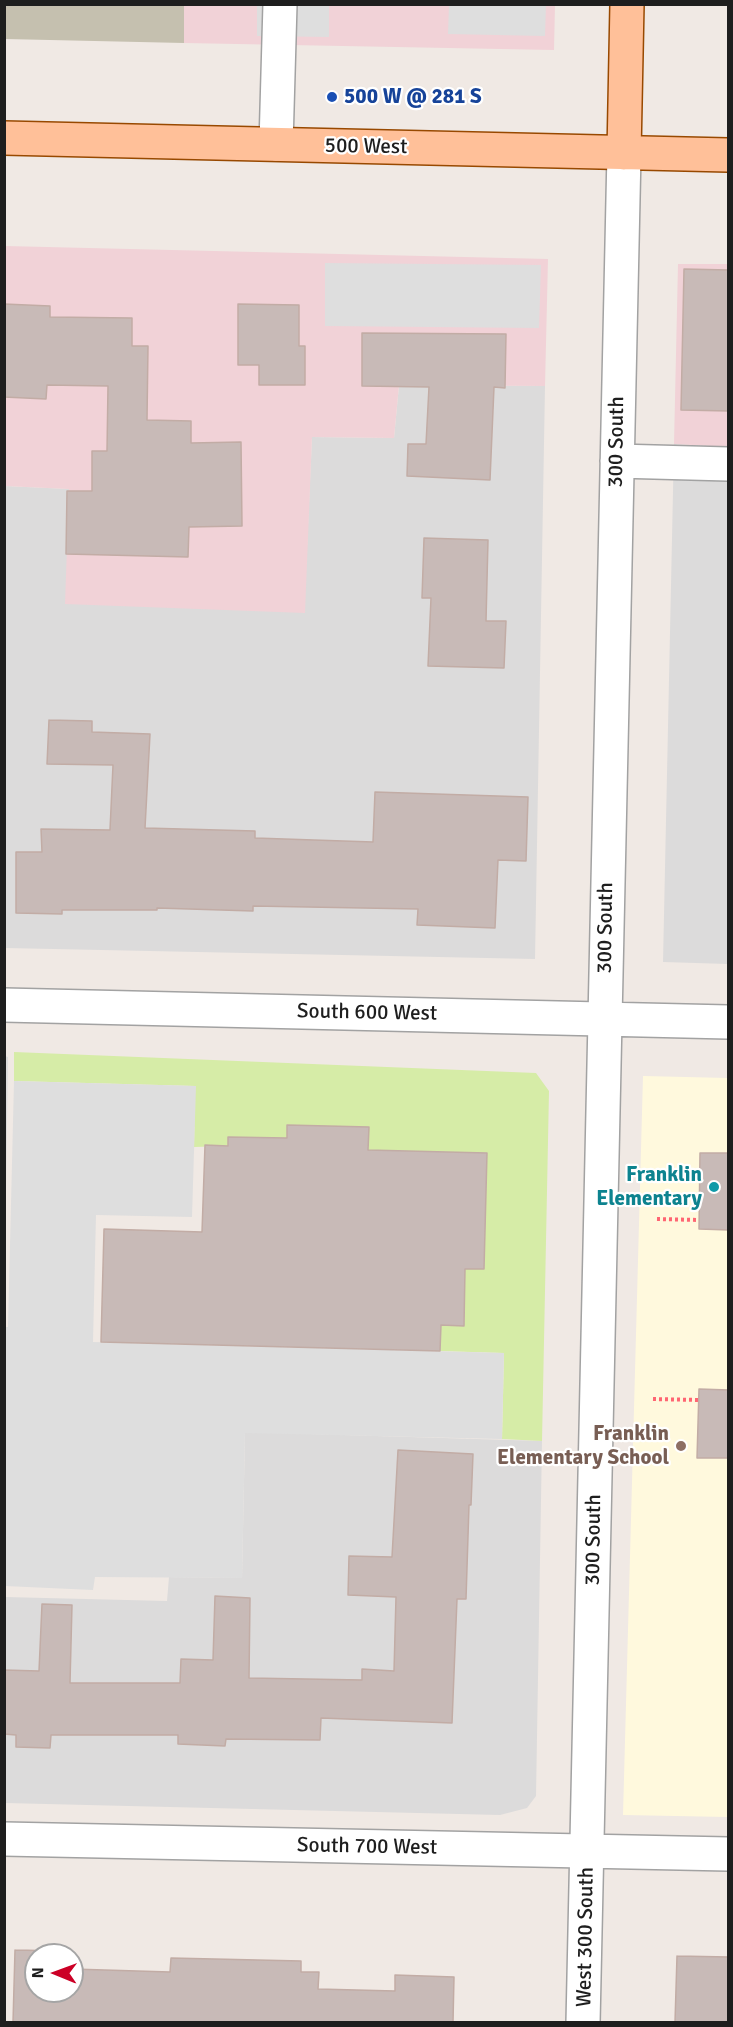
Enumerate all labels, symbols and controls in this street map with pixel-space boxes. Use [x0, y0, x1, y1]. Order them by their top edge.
place label: 500 W @ 281 S [344, 84, 482, 110]
marker: 500 W @ 281 S [325, 90, 339, 104]
street label: 500 West [324, 134, 408, 160]
street label: 300 South [604, 396, 630, 488]
street label: 300 South [593, 882, 619, 974]
street label: South 600 West [297, 999, 437, 1027]
place label: Franklin Elementary [596, 1162, 702, 1212]
marker: Franklin Elementary [707, 1180, 721, 1194]
place label: Franklin Elementary School [497, 1421, 669, 1471]
marker: Franklin Elementary School [674, 1439, 688, 1453]
street label: 300 South [581, 1494, 607, 1586]
street label: South 700 West [297, 1833, 437, 1861]
street label: West 300 South [572, 1867, 600, 2007]
north arrow [24, 1943, 84, 2003]
text: N [28, 1967, 48, 1978]

